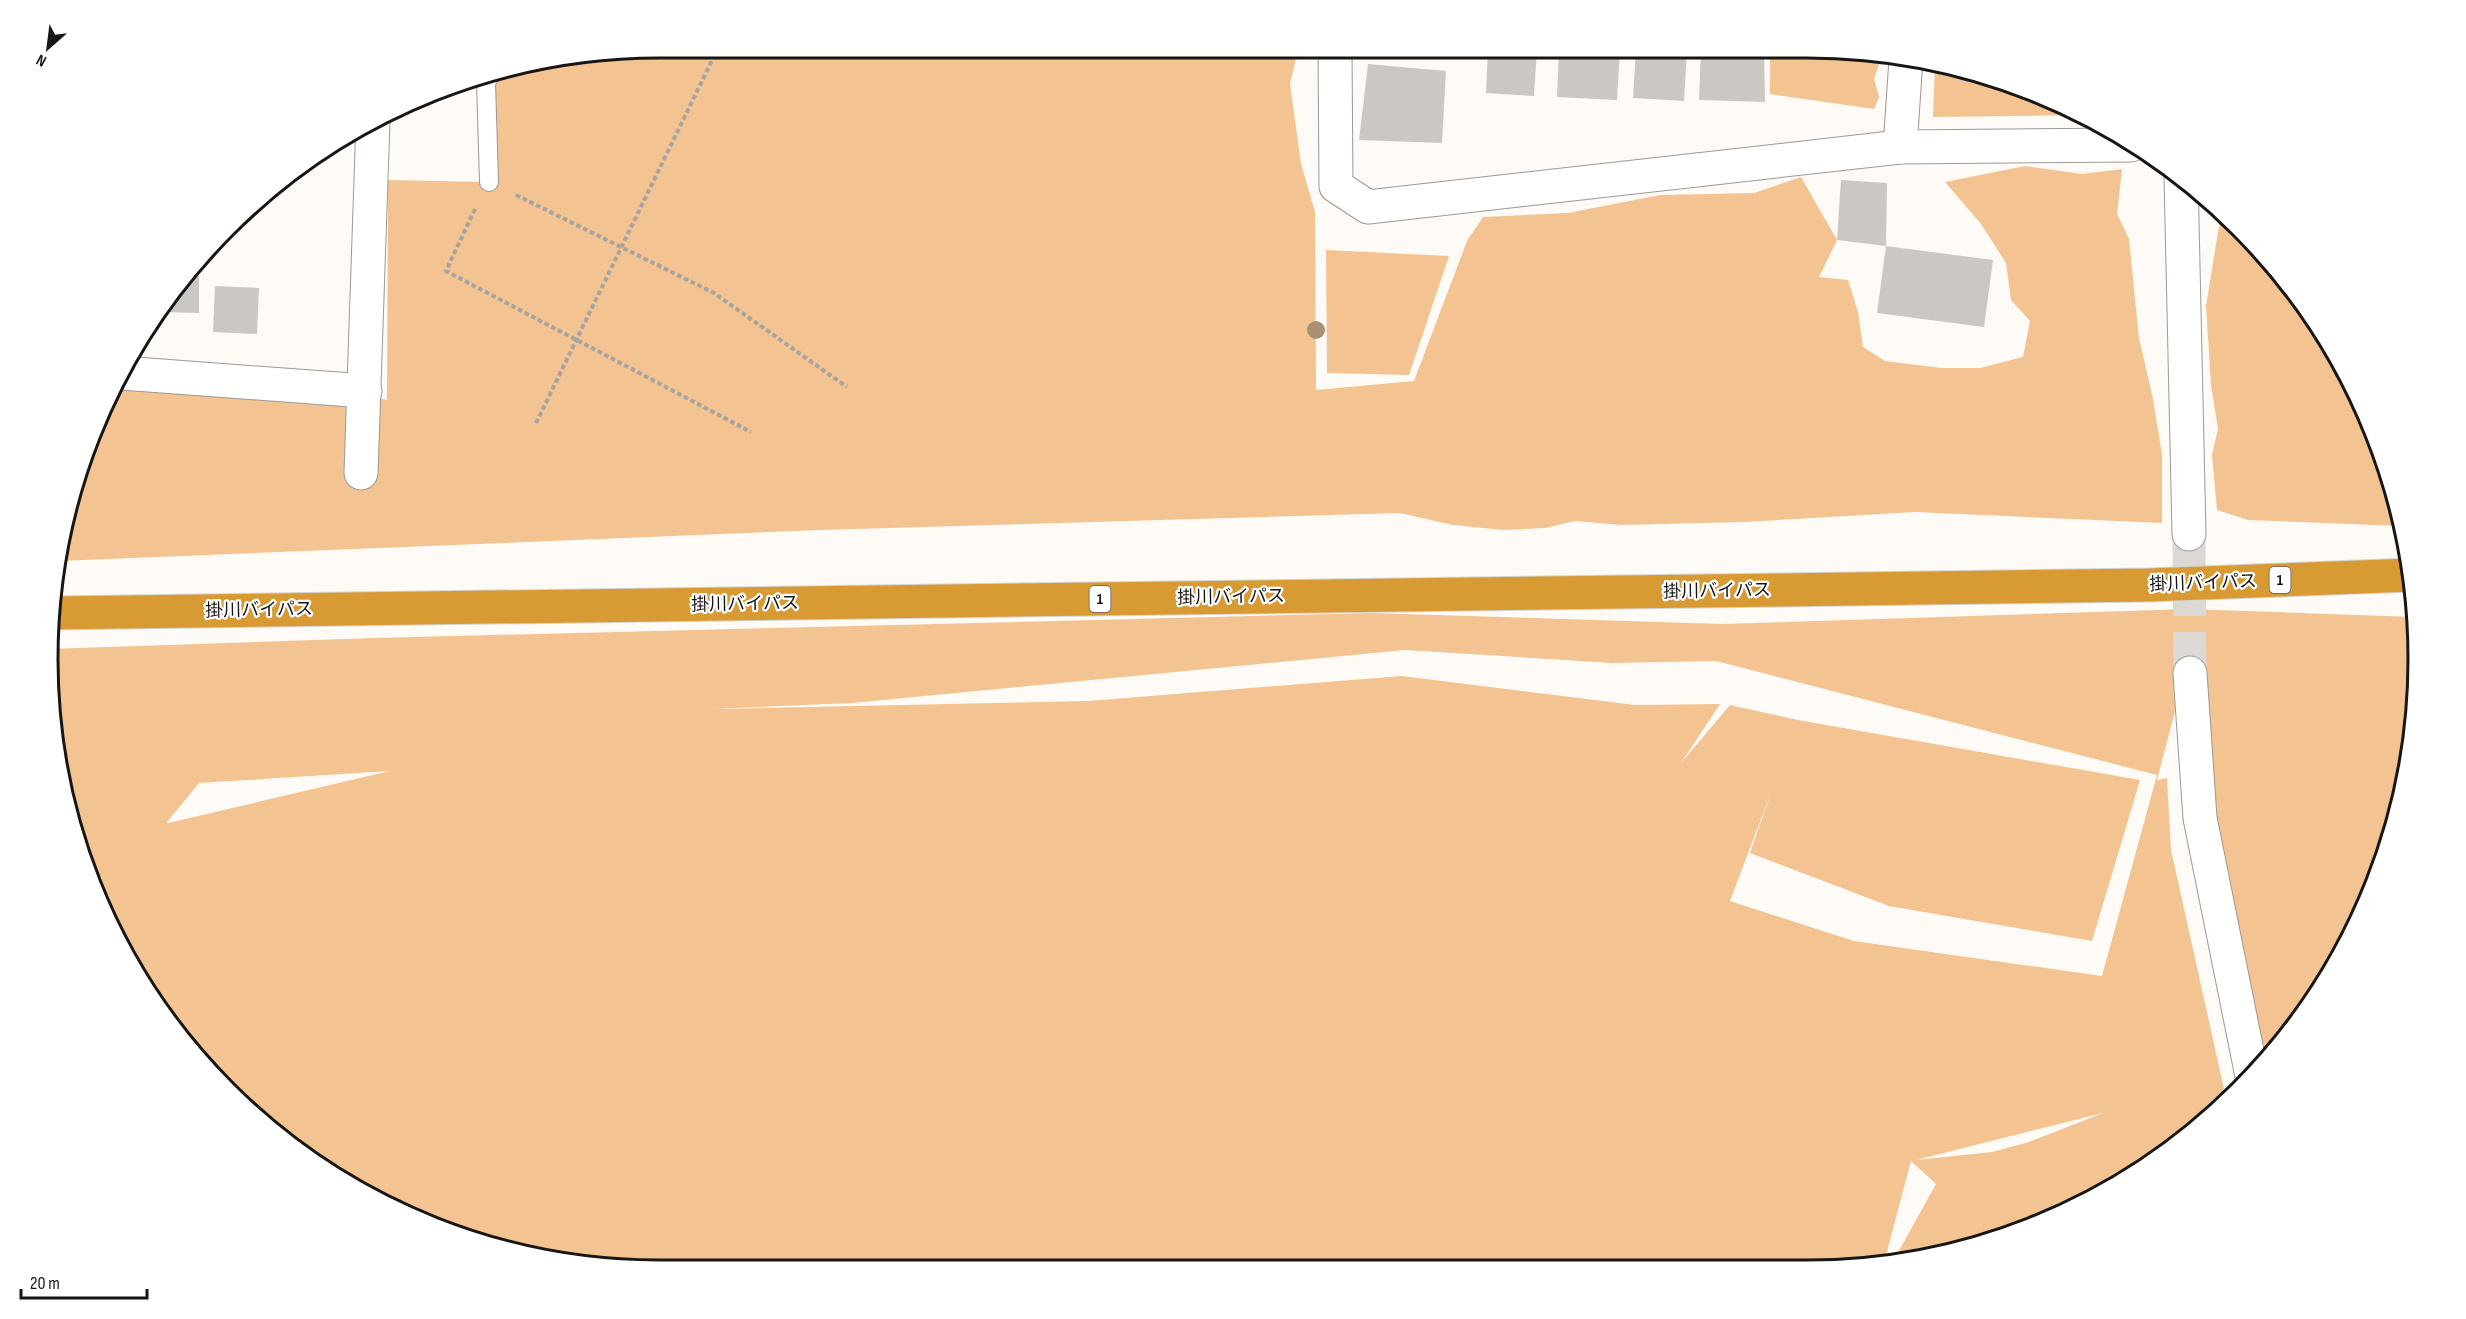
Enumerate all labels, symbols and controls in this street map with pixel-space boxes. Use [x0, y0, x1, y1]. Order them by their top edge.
north arrow [18, 18, 78, 78]
text: N [33, 50, 50, 70]
road number: 1 [2270, 567, 2290, 593]
street label: 掛川バイパス [2149, 571, 2257, 595]
street label: 掛川バイパス [1663, 580, 1771, 602]
road number: 1 [1090, 586, 1110, 612]
street label: 掛川バイパス [1177, 586, 1285, 608]
street label: 掛川バイパス [691, 593, 799, 615]
street label: 掛川バイパス [205, 599, 313, 621]
scale bar [21, 1262, 147, 1300]
text: 20 m [30, 1273, 60, 1294]

